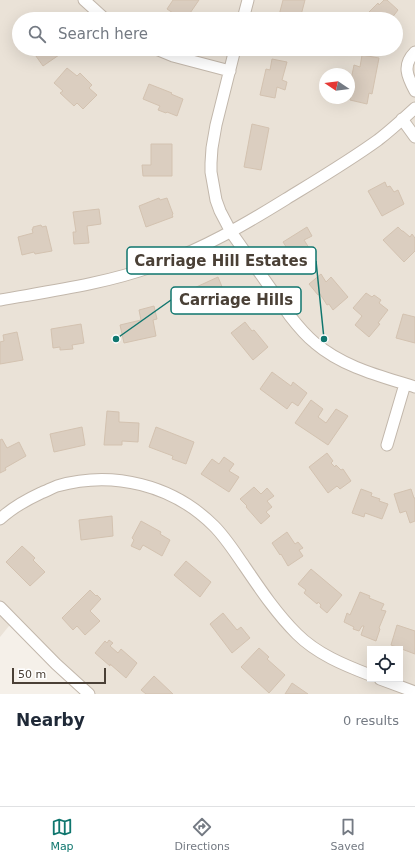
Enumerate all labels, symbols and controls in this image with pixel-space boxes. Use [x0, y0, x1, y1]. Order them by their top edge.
search box [12, 12, 403, 56]
icon: search [26, 23, 48, 45]
text: Search here [58, 25, 148, 43]
north arrow [319, 68, 355, 104]
callout: Carriage Hill Estates [127, 247, 316, 274]
text: Carriage Hill Estates [134, 252, 308, 270]
callout: Carriage Hills [171, 287, 301, 314]
text: Carriage Hills [179, 291, 293, 309]
map controls [367, 646, 403, 682]
button: locate [367, 646, 403, 682]
scale bar [12, 666, 106, 685]
text: 50 m [18, 668, 46, 681]
text: Nearby [16, 710, 85, 730]
text: 0 results [343, 713, 399, 728]
tab: Map [50, 816, 74, 853]
tab: Directions [174, 816, 230, 853]
tab: Saved [331, 816, 365, 853]

